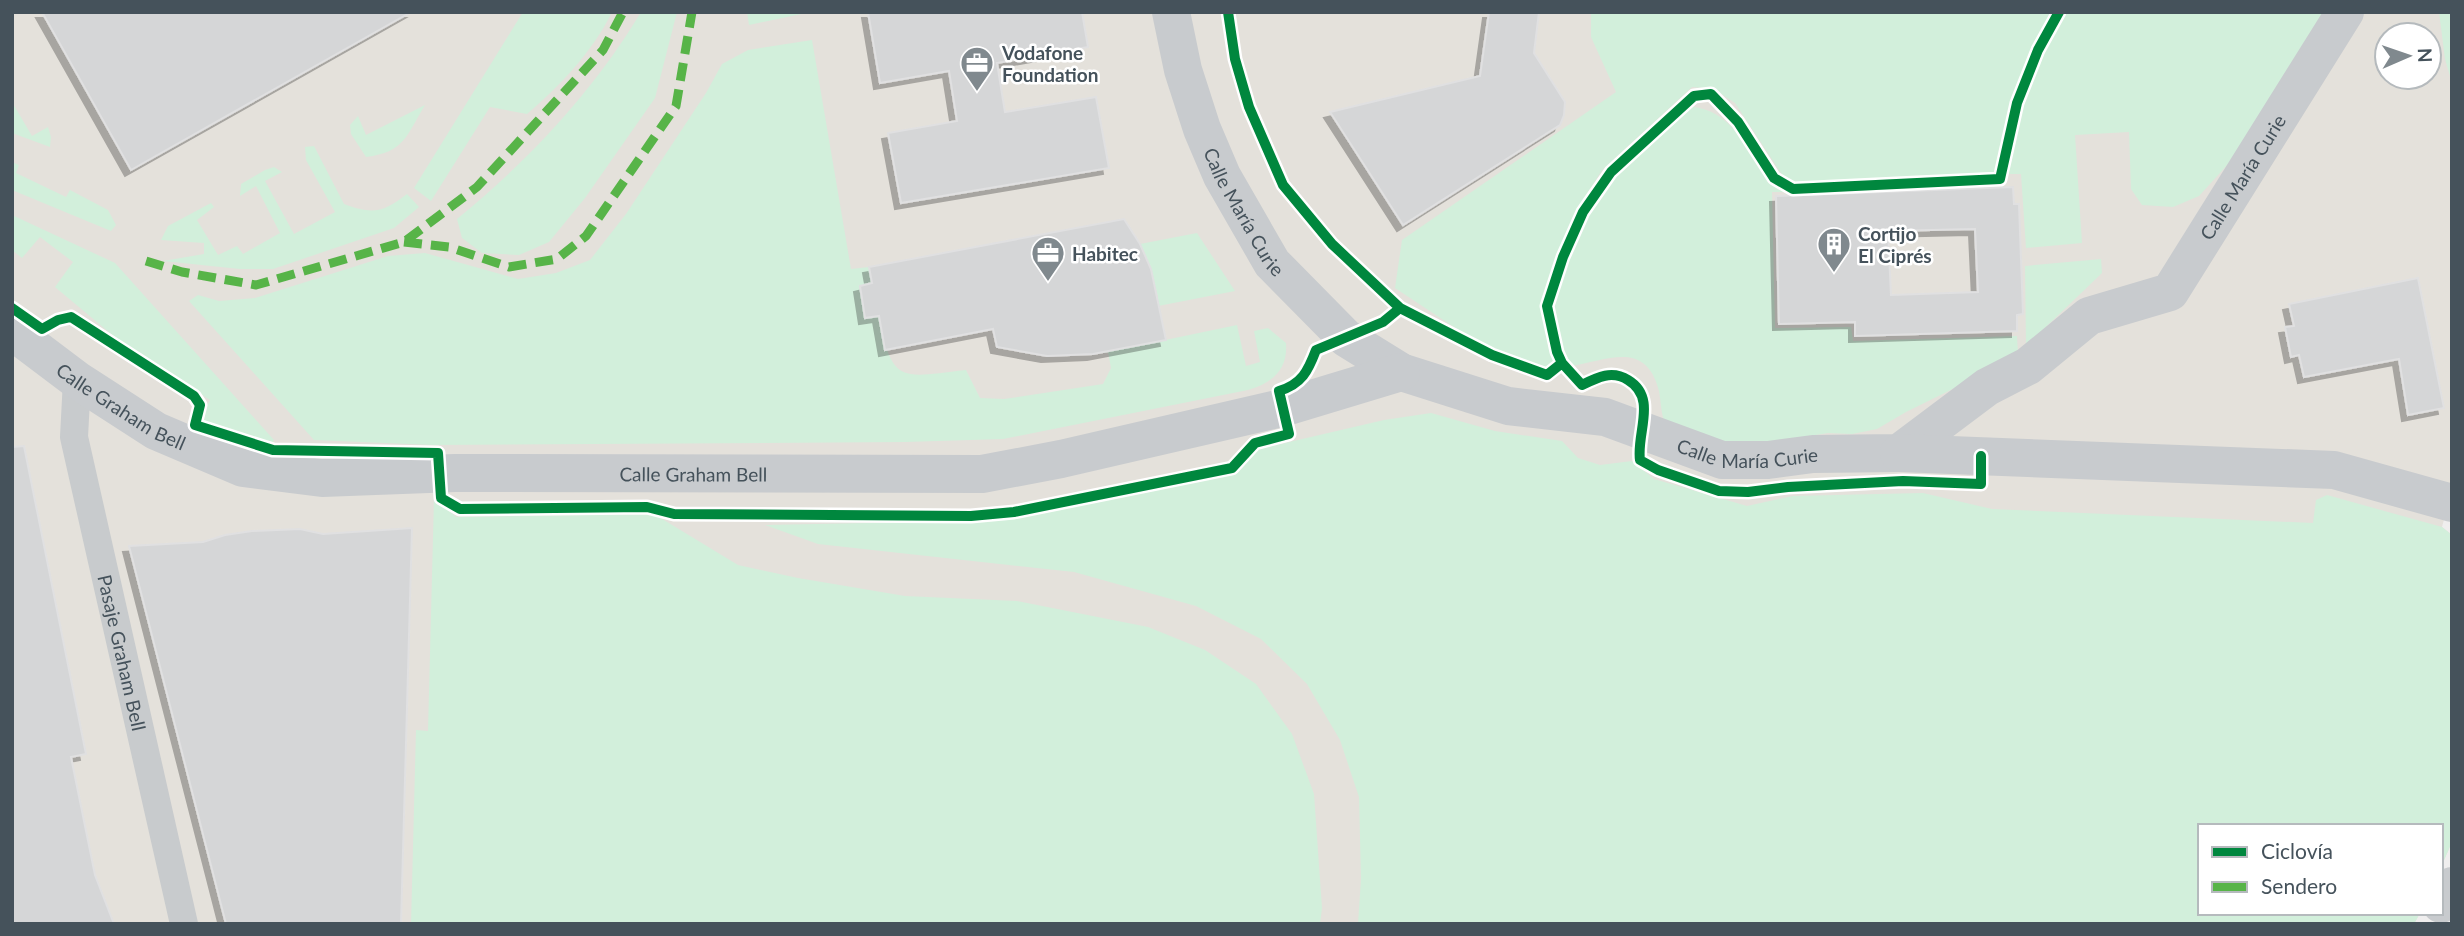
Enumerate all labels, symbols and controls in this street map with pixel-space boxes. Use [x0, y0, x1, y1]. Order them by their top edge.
north arrow [2373, 21, 2443, 91]
place label: Vodafone Foundation [1001, 41, 1098, 86]
office icon: Vodafone Foundation [958, 44, 996, 93]
text: N [2414, 48, 2437, 63]
street label: Calle María Curie [2194, 110, 2290, 244]
street label: Calle María Curie [1200, 144, 1289, 280]
place label: Cortijo El Ciprés [1858, 222, 1932, 267]
building icon: Cortijo El Ciprés [1815, 225, 1853, 274]
office icon: Habitec [1029, 234, 1067, 283]
place label: Habitec [1072, 242, 1138, 265]
street label: Calle Graham Bell [52, 357, 189, 454]
street label: Calle María Curie [1674, 433, 1818, 472]
street label: Calle Graham Bell [619, 462, 767, 485]
street label: Pasaje Graham Bell [94, 572, 151, 733]
legend [2198, 824, 2443, 915]
text: Ciclovía [2261, 838, 2333, 863]
text: Sendero [2261, 873, 2337, 898]

